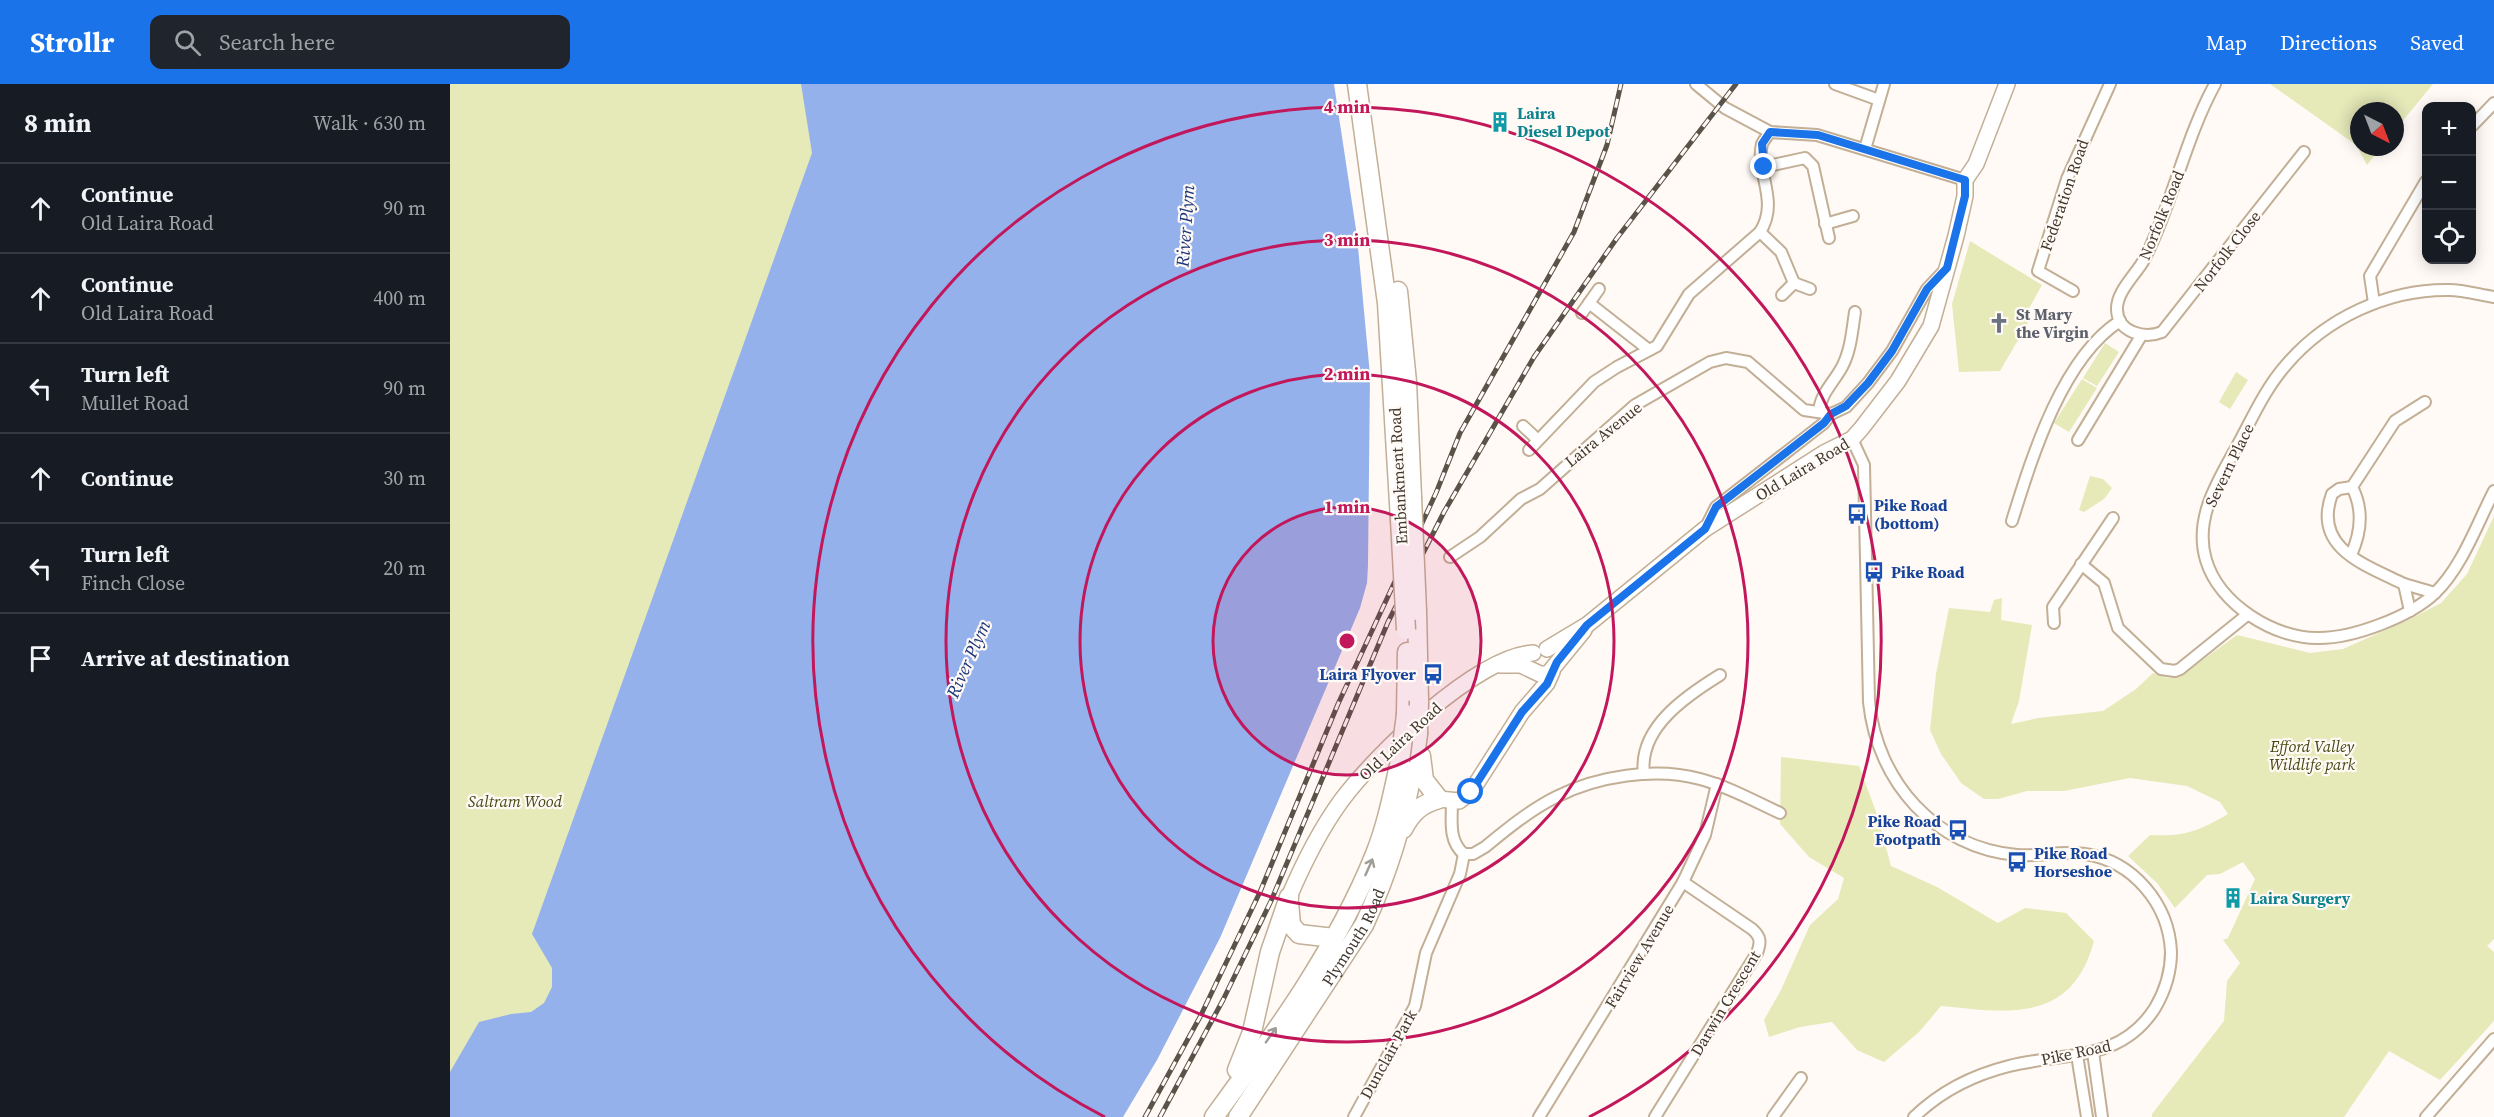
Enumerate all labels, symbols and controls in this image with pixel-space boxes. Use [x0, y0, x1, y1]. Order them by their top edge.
search box [150, 15, 570, 69]
text: Strollr [30, 23, 114, 61]
icon: search [171, 26, 204, 59]
text: Search here [219, 27, 335, 57]
text: Map [2206, 28, 2247, 57]
text: Directions [2280, 28, 2377, 57]
text: Saved [2410, 28, 2464, 57]
text: 4 min [1324, 94, 1370, 119]
place label: Laira Diesel Depot [1517, 102, 1610, 142]
north arrow [2350, 102, 2404, 156]
map controls [2422, 102, 2476, 264]
button: + [2422, 102, 2476, 156]
text: 8 min [24, 105, 91, 141]
text: Walk · 630 m [313, 109, 426, 137]
building icon: Laira Diesel Depot [1488, 110, 1512, 134]
street label: Federation Road [2035, 136, 2093, 254]
route end [1750, 153, 1776, 179]
button: − [2422, 156, 2476, 210]
street label: Norfolk Road [2133, 167, 2189, 263]
text: Continue [81, 179, 174, 209]
water label: River Plym [1170, 184, 1200, 269]
icon: ahead [24, 192, 57, 225]
text: 90 m [383, 194, 426, 222]
street label: Norfolk Close [2188, 206, 2266, 296]
text: Old Laira Road [81, 209, 214, 237]
button: locate [2422, 210, 2476, 264]
text: 3 min [1324, 227, 1370, 252]
text: Continue [81, 269, 174, 299]
icon: ahead [24, 282, 57, 315]
text: 400 m [373, 284, 426, 312]
text: Old Laira Road [81, 299, 214, 327]
place label: St Mary the Virgin [2016, 303, 2089, 343]
church icon: St Mary the Virgin [1987, 311, 2011, 335]
text: Turn left [81, 359, 169, 389]
text: 2 min [1324, 361, 1370, 386]
icon: left [24, 372, 57, 405]
text: 90 m [383, 374, 426, 402]
text: Mullet Road [81, 389, 189, 417]
street label: Laira Avenue [1560, 396, 1646, 472]
street label: Embankment Road [1383, 407, 1413, 545]
street label: Severn Place [2199, 420, 2259, 510]
street label: Old Laira Road [1751, 432, 1853, 506]
icon: ahead [24, 462, 57, 495]
text: Continue [81, 463, 174, 493]
text: 30 m [383, 464, 426, 492]
text: 1 min [1324, 494, 1370, 519]
place label: Pike Road (bottom) [1874, 494, 1948, 534]
bus stop icon: Pike Road (bottom) [1845, 502, 1869, 526]
text: Turn left [81, 539, 169, 569]
icon: left [24, 552, 57, 585]
text: 20 m [383, 554, 426, 582]
bus stop icon: Pike Road [1862, 560, 1886, 584]
place label: Pike Road [1891, 561, 1965, 583]
text: Finch Close [81, 569, 185, 597]
water label: River Plym [939, 616, 996, 703]
centre of rings [1337, 631, 1357, 651]
icon: arrive [24, 642, 57, 675]
text: Arrive at destination [81, 643, 290, 673]
bus stop icon: Laira Flyover [1421, 662, 1445, 686]
place label: Laira Flyover [1319, 663, 1417, 685]
street label: Old Laira Road [1354, 697, 1446, 785]
park label: Efford Valley Wildlife park [2269, 735, 2356, 775]
route start [1457, 778, 1483, 804]
park label: Saltram Wood [468, 790, 563, 812]
place label: Pike Road Footpath [1868, 810, 1941, 850]
bus stop icon: Pike Road Footpath [1946, 818, 1970, 842]
place label: Pike Road Horseshoe [2034, 842, 2112, 882]
bus stop icon: Pike Road Horseshoe [2005, 850, 2029, 874]
one-way arrow [1364, 858, 1376, 876]
street label: Plymouth Road [1316, 885, 1390, 990]
building icon: Laira Surgery [2221, 886, 2245, 910]
place label: Laira Surgery [2250, 887, 2351, 909]
street label: Fairview Avenue [1599, 900, 1679, 1012]
street label: Darwin Crescent [1685, 945, 1766, 1060]
street label: Dunclair Park [1354, 1005, 1422, 1103]
one-way arrow [1265, 1027, 1277, 1043]
street label: Pike Road [2039, 1034, 2113, 1070]

